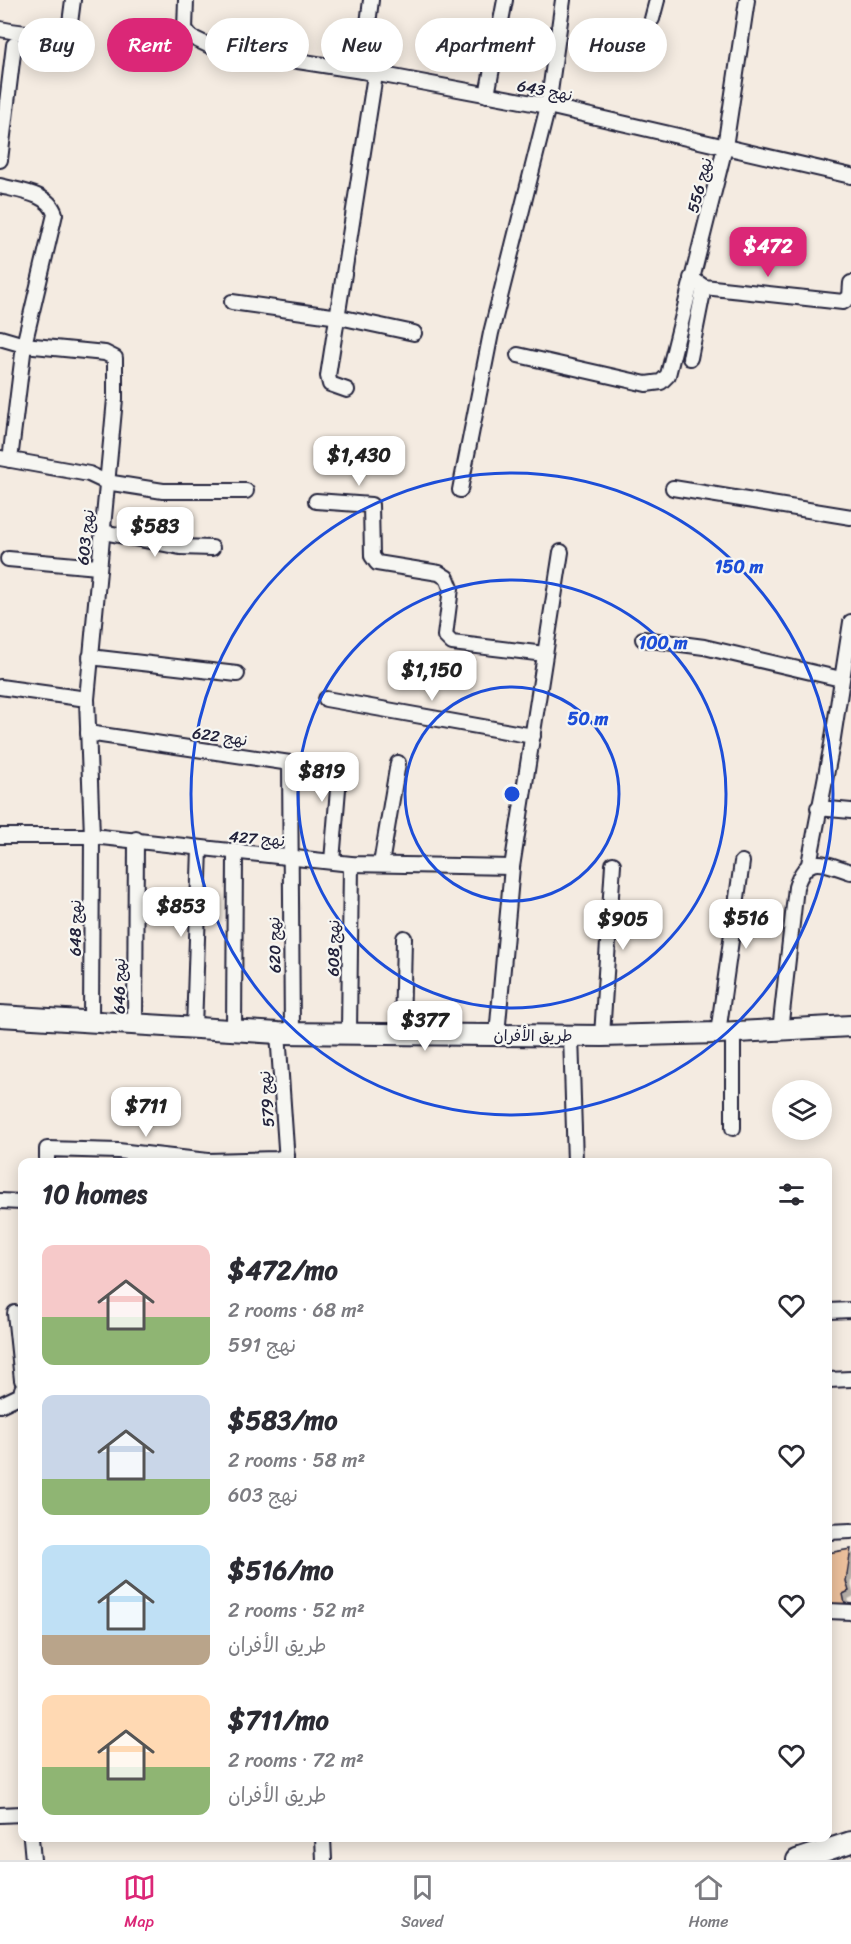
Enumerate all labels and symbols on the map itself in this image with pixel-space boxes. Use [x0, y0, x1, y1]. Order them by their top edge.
street label: نهج 643 [515, 71, 575, 110]
street label: نهج 556 [678, 154, 721, 216]
pin: $472 [732, 227, 804, 278]
pin: $1,430 [310, 436, 408, 487]
pin: $583 [119, 507, 191, 558]
street label: نهج 603 [68, 508, 103, 566]
text: 150 m [715, 551, 763, 583]
text: 100 m [639, 627, 688, 659]
pin: $1,150 [383, 651, 481, 702]
text: 50 m [568, 703, 609, 735]
street label: نهج 622 [190, 718, 249, 755]
pin: $819 [286, 752, 358, 803]
centre of rings [502, 784, 522, 804]
street label: نهج 427 [228, 822, 286, 855]
pin: $853 [145, 887, 217, 938]
pin: $516 [710, 899, 782, 950]
street label: نهج 648 [61, 900, 90, 956]
pin: $905 [587, 900, 659, 951]
street label: نهج 620 [260, 917, 289, 973]
street label: نهج 608 [319, 919, 348, 977]
street label: نهج 646 [105, 958, 134, 1014]
pin: $377 [389, 1001, 461, 1052]
street label: طريق الأفران [494, 1021, 572, 1050]
street label: نهج 579 [250, 1070, 283, 1128]
pin: $711 [110, 1087, 182, 1138]

